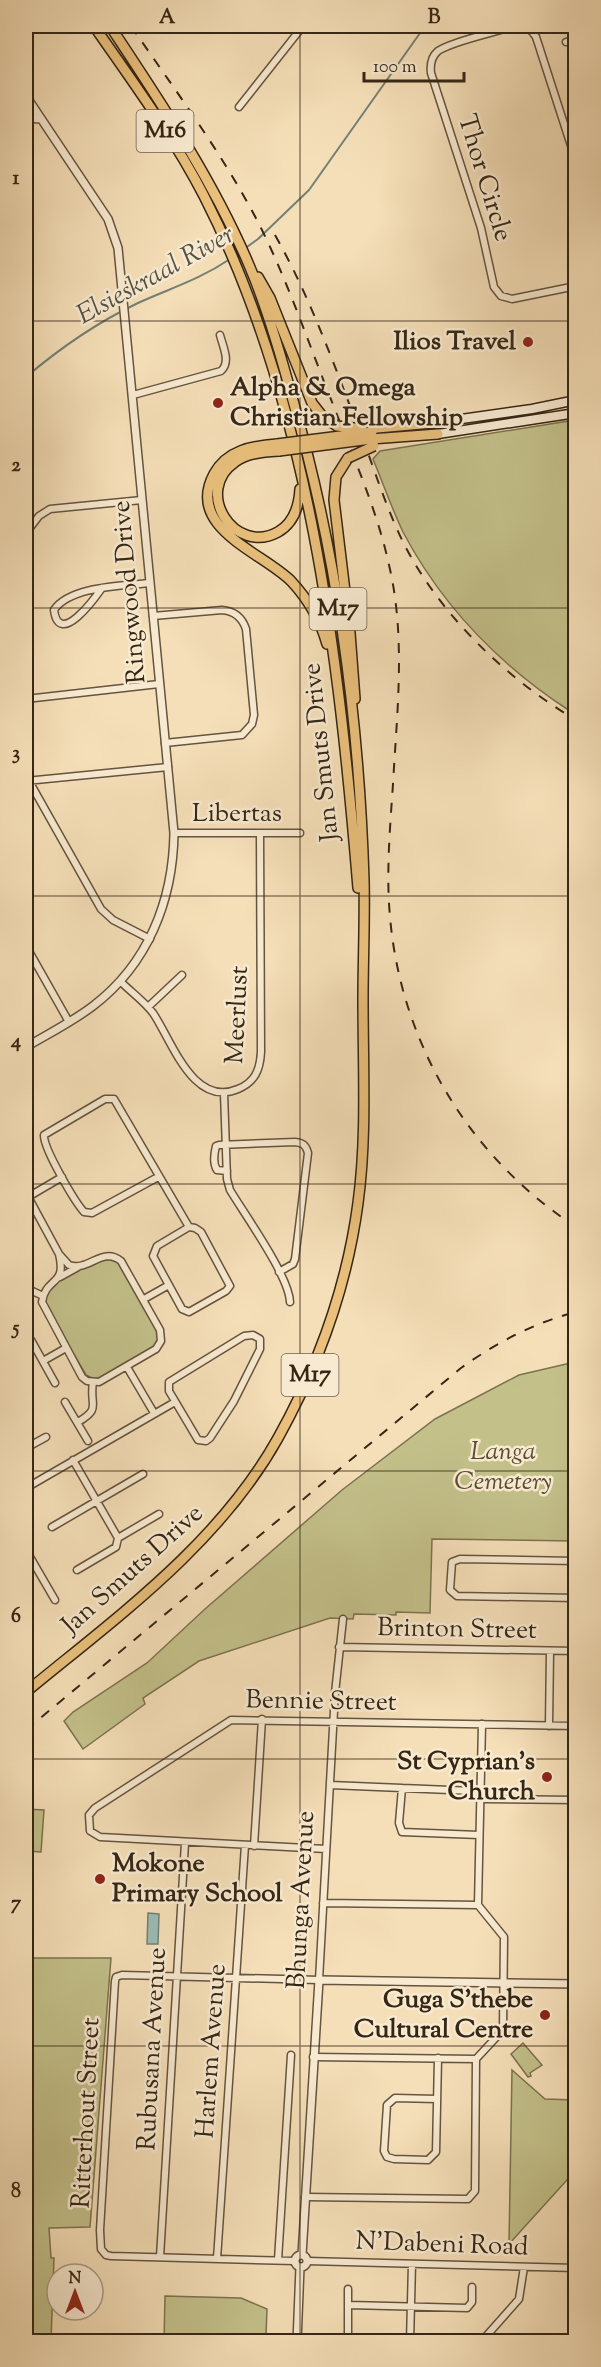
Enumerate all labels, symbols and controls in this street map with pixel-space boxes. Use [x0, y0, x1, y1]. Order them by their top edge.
text: A [159, 4, 176, 33]
text: B [428, 4, 441, 33]
scale bar [364, 45, 464, 83]
text: 100 m [373, 55, 417, 81]
road number: M16 [136, 110, 194, 152]
street label: Thor Circle [447, 110, 521, 246]
text: 1 [13, 165, 20, 194]
water label: Elsieskraal River [70, 216, 243, 336]
place label: Ilios Travel [394, 324, 517, 361]
marker: Ilios Travel [521, 335, 535, 349]
place label: Alpha & Omega Christian Fellowship [230, 370, 463, 437]
marker: Alpha & Omega Christian Fellowship [211, 396, 225, 410]
text: 2 [11, 452, 21, 481]
street label: Ringwood Drive [104, 499, 156, 685]
road number: M17 [310, 588, 366, 630]
street label: Jan Smuts Drive [294, 661, 350, 845]
text: 3 [12, 740, 20, 769]
street label: Libertas [192, 796, 282, 833]
street label: Meerlust [217, 965, 259, 1065]
text: 4 [10, 1028, 21, 1057]
text: 5 [11, 1315, 20, 1344]
road number: M17 [282, 1354, 338, 1396]
park label: Langa Cemetery [454, 1434, 552, 1501]
street label: Jan Smuts Drive [52, 1496, 212, 1645]
text: 6 [11, 1603, 21, 1632]
street label: Brinton Street [377, 1610, 537, 1650]
street label: Bennie Street [245, 1682, 397, 1722]
place label: St Cyprian's Church [397, 1744, 536, 1811]
marker: St Cyprian's Church [540, 1770, 554, 1784]
street label: Bhunga Avenue [279, 1810, 325, 1990]
place label: Mokone Primary School [112, 1846, 283, 1913]
marker: Mokone Primary School [93, 1872, 107, 1886]
text: 7 [11, 1890, 22, 1919]
street label: Rubusana Avenue [129, 1946, 177, 2152]
street label: Harlem Avenue [187, 1963, 237, 2139]
place label: Guga S'thebe Cultural Centre [354, 1982, 533, 2049]
marker: Guga S'thebe Cultural Centre [538, 2008, 552, 2022]
street label: Ritterhout Street [64, 2016, 110, 2209]
text: 8 [11, 2178, 21, 2207]
street label: N'Dabeni Road [355, 2223, 529, 2267]
north arrow [45, 2262, 105, 2322]
text: N [69, 2268, 82, 2291]

